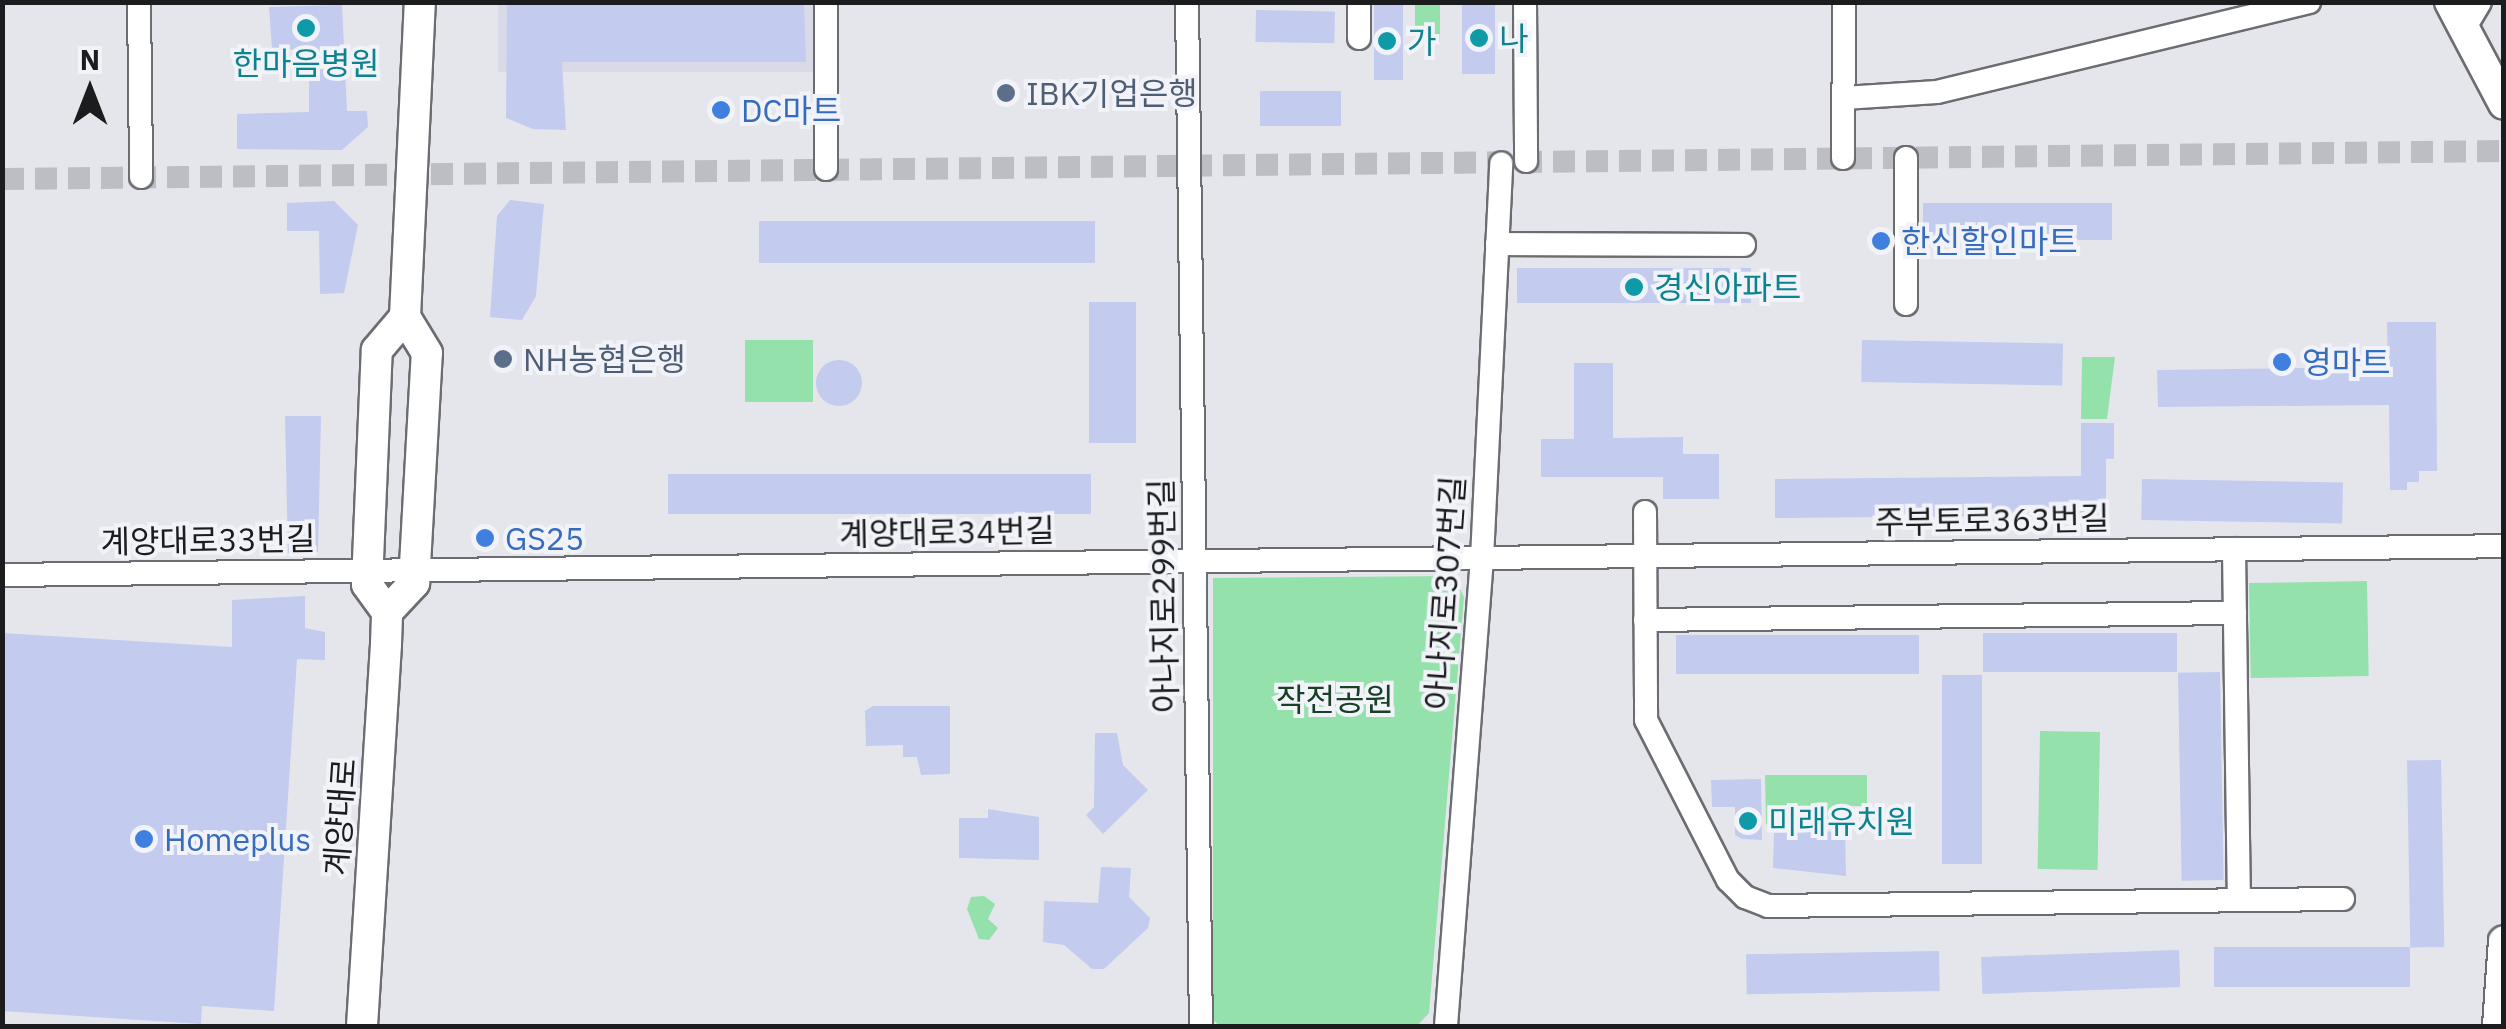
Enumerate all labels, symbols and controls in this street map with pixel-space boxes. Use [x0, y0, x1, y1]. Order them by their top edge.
marker: 한마음병원 [295, 17, 317, 39]
place label: 나 [1499, 19, 1528, 57]
place label: 가 [1407, 22, 1436, 60]
marker: 나 [1468, 27, 1490, 49]
marker: 가 [1376, 30, 1398, 52]
north arrow [40, 40, 140, 140]
text: N [80, 41, 100, 78]
place label: 한마음병원 [232, 44, 380, 82]
place label: IBK기업은행 [1026, 74, 1198, 112]
marker: IBK기업은행 [995, 82, 1017, 104]
place label: DC마트 [741, 91, 841, 129]
marker: DC마트 [710, 99, 732, 121]
place label: 한신할인마트 [1901, 222, 2078, 260]
marker: 한신할인마트 [1870, 230, 1892, 252]
place label: 경신아파트 [1654, 268, 1801, 306]
marker: 경신아파트 [1623, 276, 1645, 298]
place label: NH농협은행 [523, 340, 686, 378]
place label: 영마트 [2302, 343, 2390, 381]
marker: NH농협은행 [492, 348, 514, 370]
marker: 영마트 [2271, 351, 2293, 373]
street label: 아나지로307번길 [1418, 475, 1472, 711]
street label: 아나지로299번길 [1142, 479, 1184, 713]
street label: 주부토로363번길 [1875, 499, 2109, 541]
street label: 계양대로34번길 [839, 511, 1055, 553]
street label: 계양대로33번길 [100, 519, 316, 561]
place label: GS25 [505, 519, 584, 557]
marker: GS25 [474, 527, 496, 549]
park label: 작전공원 [1276, 680, 1394, 718]
street label: 계양대로 [317, 757, 363, 877]
place label: 미래유치원 [1768, 802, 1915, 840]
marker: 미래유치원 [1737, 810, 1759, 832]
place label: Homeplus [164, 820, 311, 858]
marker: Homeplus [133, 828, 155, 850]

